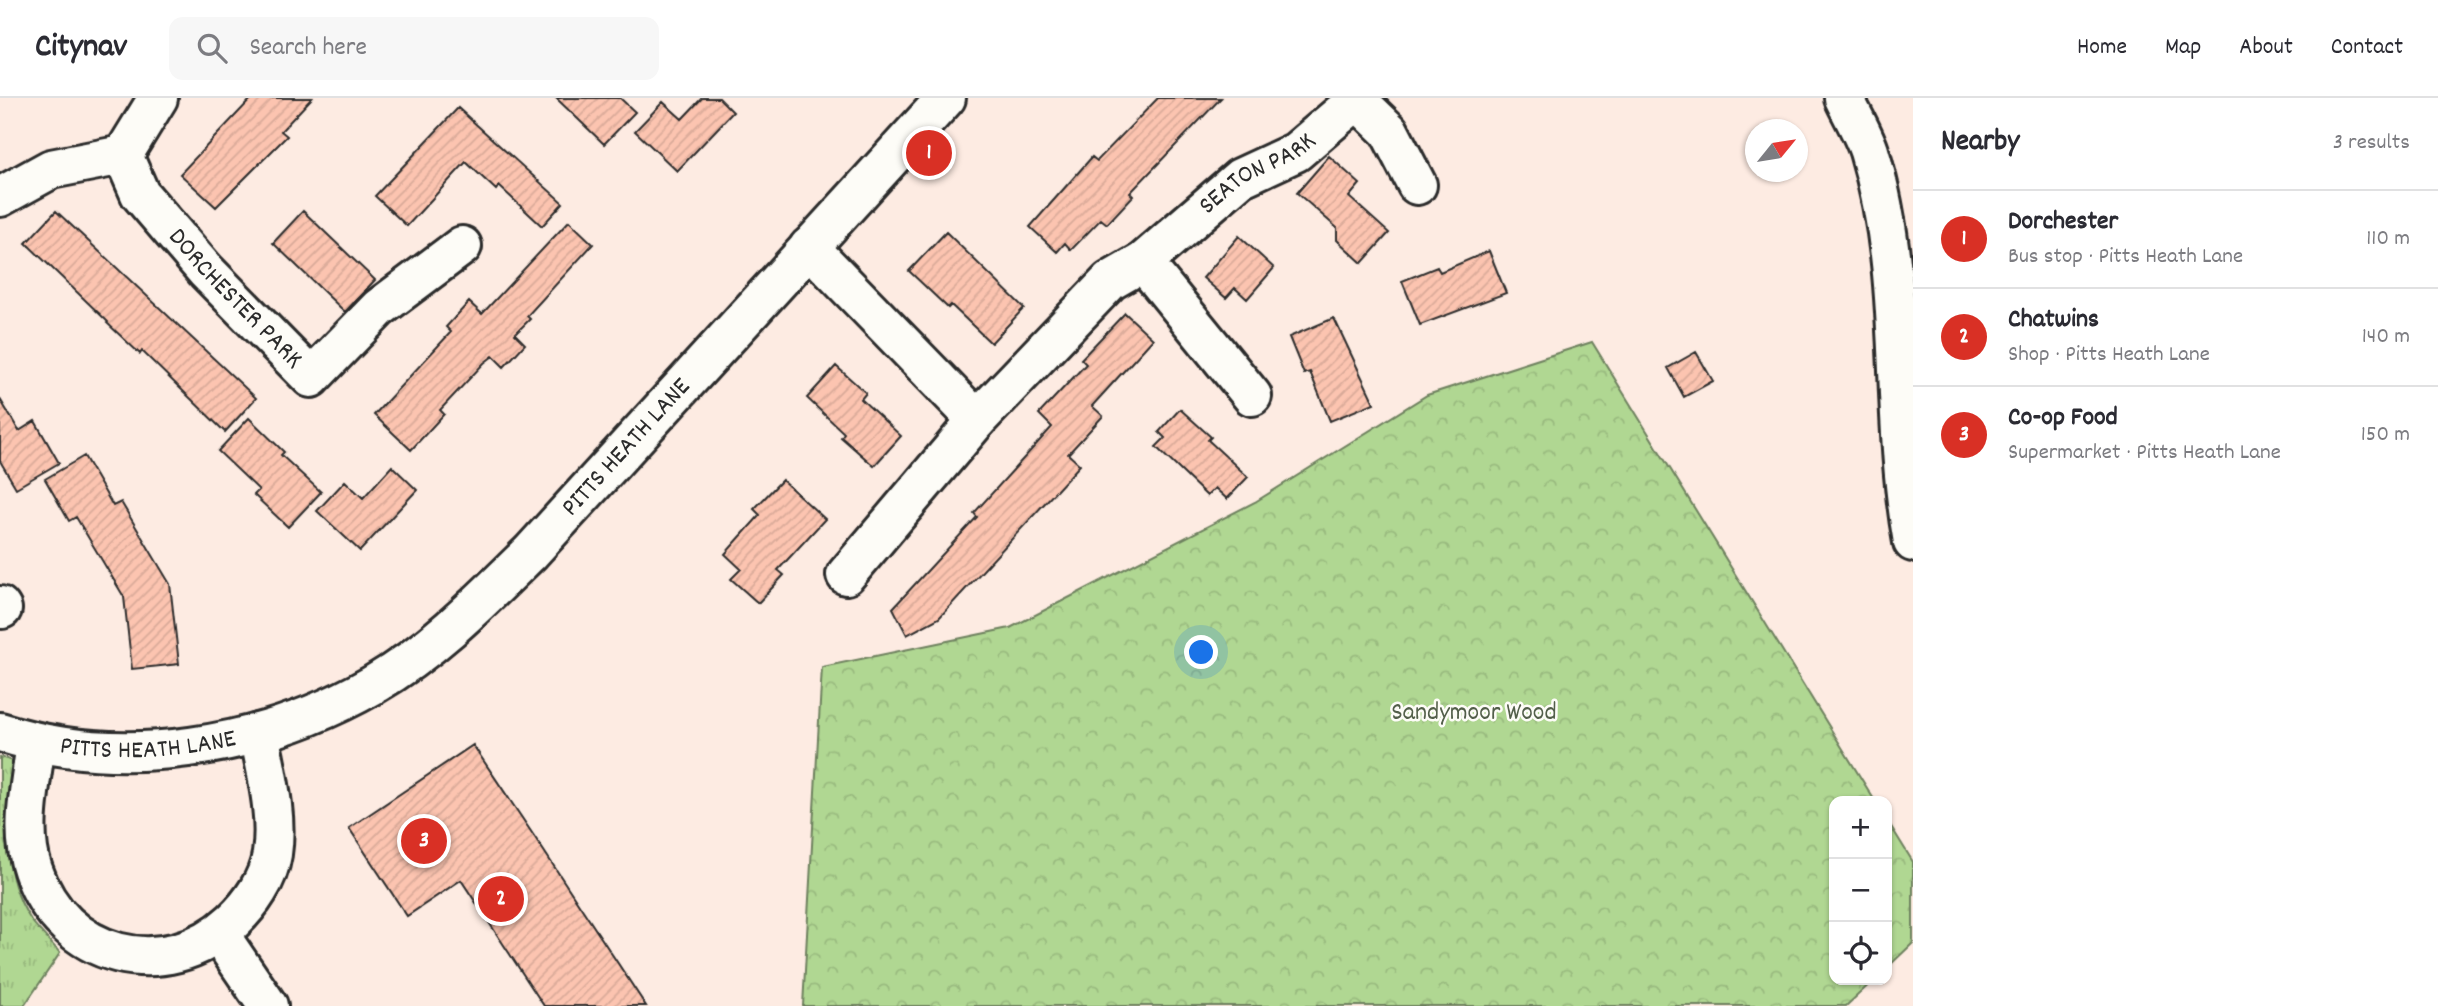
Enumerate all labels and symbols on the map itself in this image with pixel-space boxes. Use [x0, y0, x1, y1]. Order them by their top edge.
north arrow [1745, 119, 1808, 182]
street label: SEATON PARK [1191, 124, 1325, 224]
pin: 1 [906, 127, 952, 179]
street label: DORCHESTER PARK [159, 220, 311, 378]
street label: PITTS HEATH LANE [553, 370, 700, 525]
your location [1184, 635, 1218, 669]
park label: Sandymoor Wood [1391, 695, 1557, 732]
street label: PITTS HEATH LANE [57, 721, 240, 770]
pin: 3 [401, 815, 447, 867]
pin: 2 [478, 873, 524, 925]

